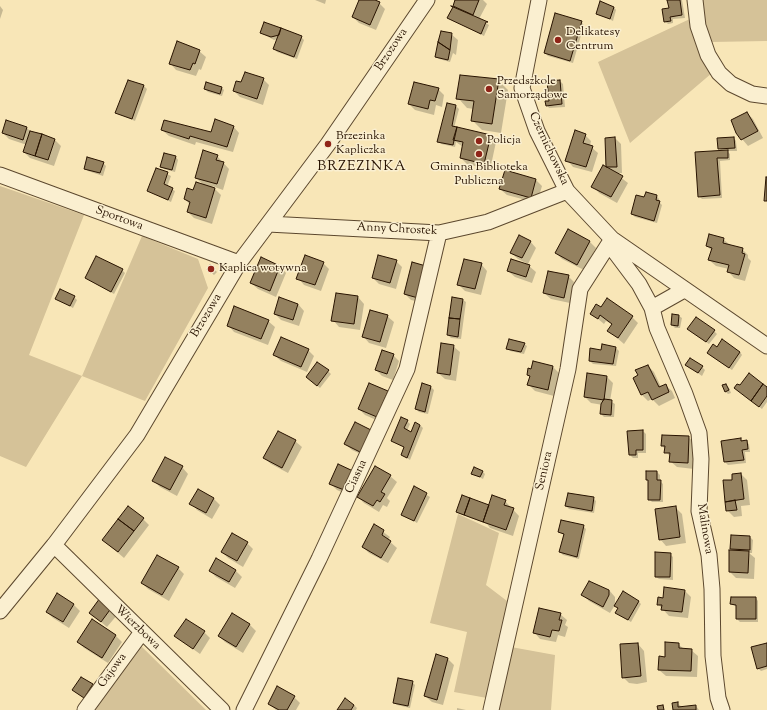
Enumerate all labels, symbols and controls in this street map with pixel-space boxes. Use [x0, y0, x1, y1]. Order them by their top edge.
street label: Brzozowa [372, 26, 412, 74]
place label: Delikatesy Centrum [566, 26, 620, 54]
marker: Delikatesy Centrum [553, 35, 563, 45]
place label: Przedszkole Samorządowe [497, 75, 568, 103]
marker: Przedszkole Samorządowe [484, 84, 494, 94]
street label: Czernichowska [525, 110, 571, 188]
place label: Brzezinka Kapliczka [336, 130, 385, 158]
place label: Policja [487, 134, 521, 148]
marker: Policja [474, 136, 484, 146]
marker: Brzezinka Kapliczka [323, 139, 333, 149]
marker: Gminna Biblioteka Publiczna [474, 149, 484, 159]
district label: BRZEZINKA [317, 160, 407, 176]
place label: Gminna Biblioteka Publiczna [430, 161, 528, 189]
street label: Sportowa [93, 204, 145, 234]
street label: Anny Chrostek [356, 221, 438, 239]
place label: Kaplica wotywna [219, 262, 307, 276]
marker: Kaplica wotywna [206, 264, 216, 274]
street label: Brzozowa [188, 292, 226, 340]
street label: Seniora [534, 450, 556, 492]
street label: Ciasna [343, 458, 371, 496]
street label: Malinowa [693, 503, 715, 555]
street label: Wierzbowa [111, 603, 163, 653]
street label: Gajowa [96, 651, 130, 691]

